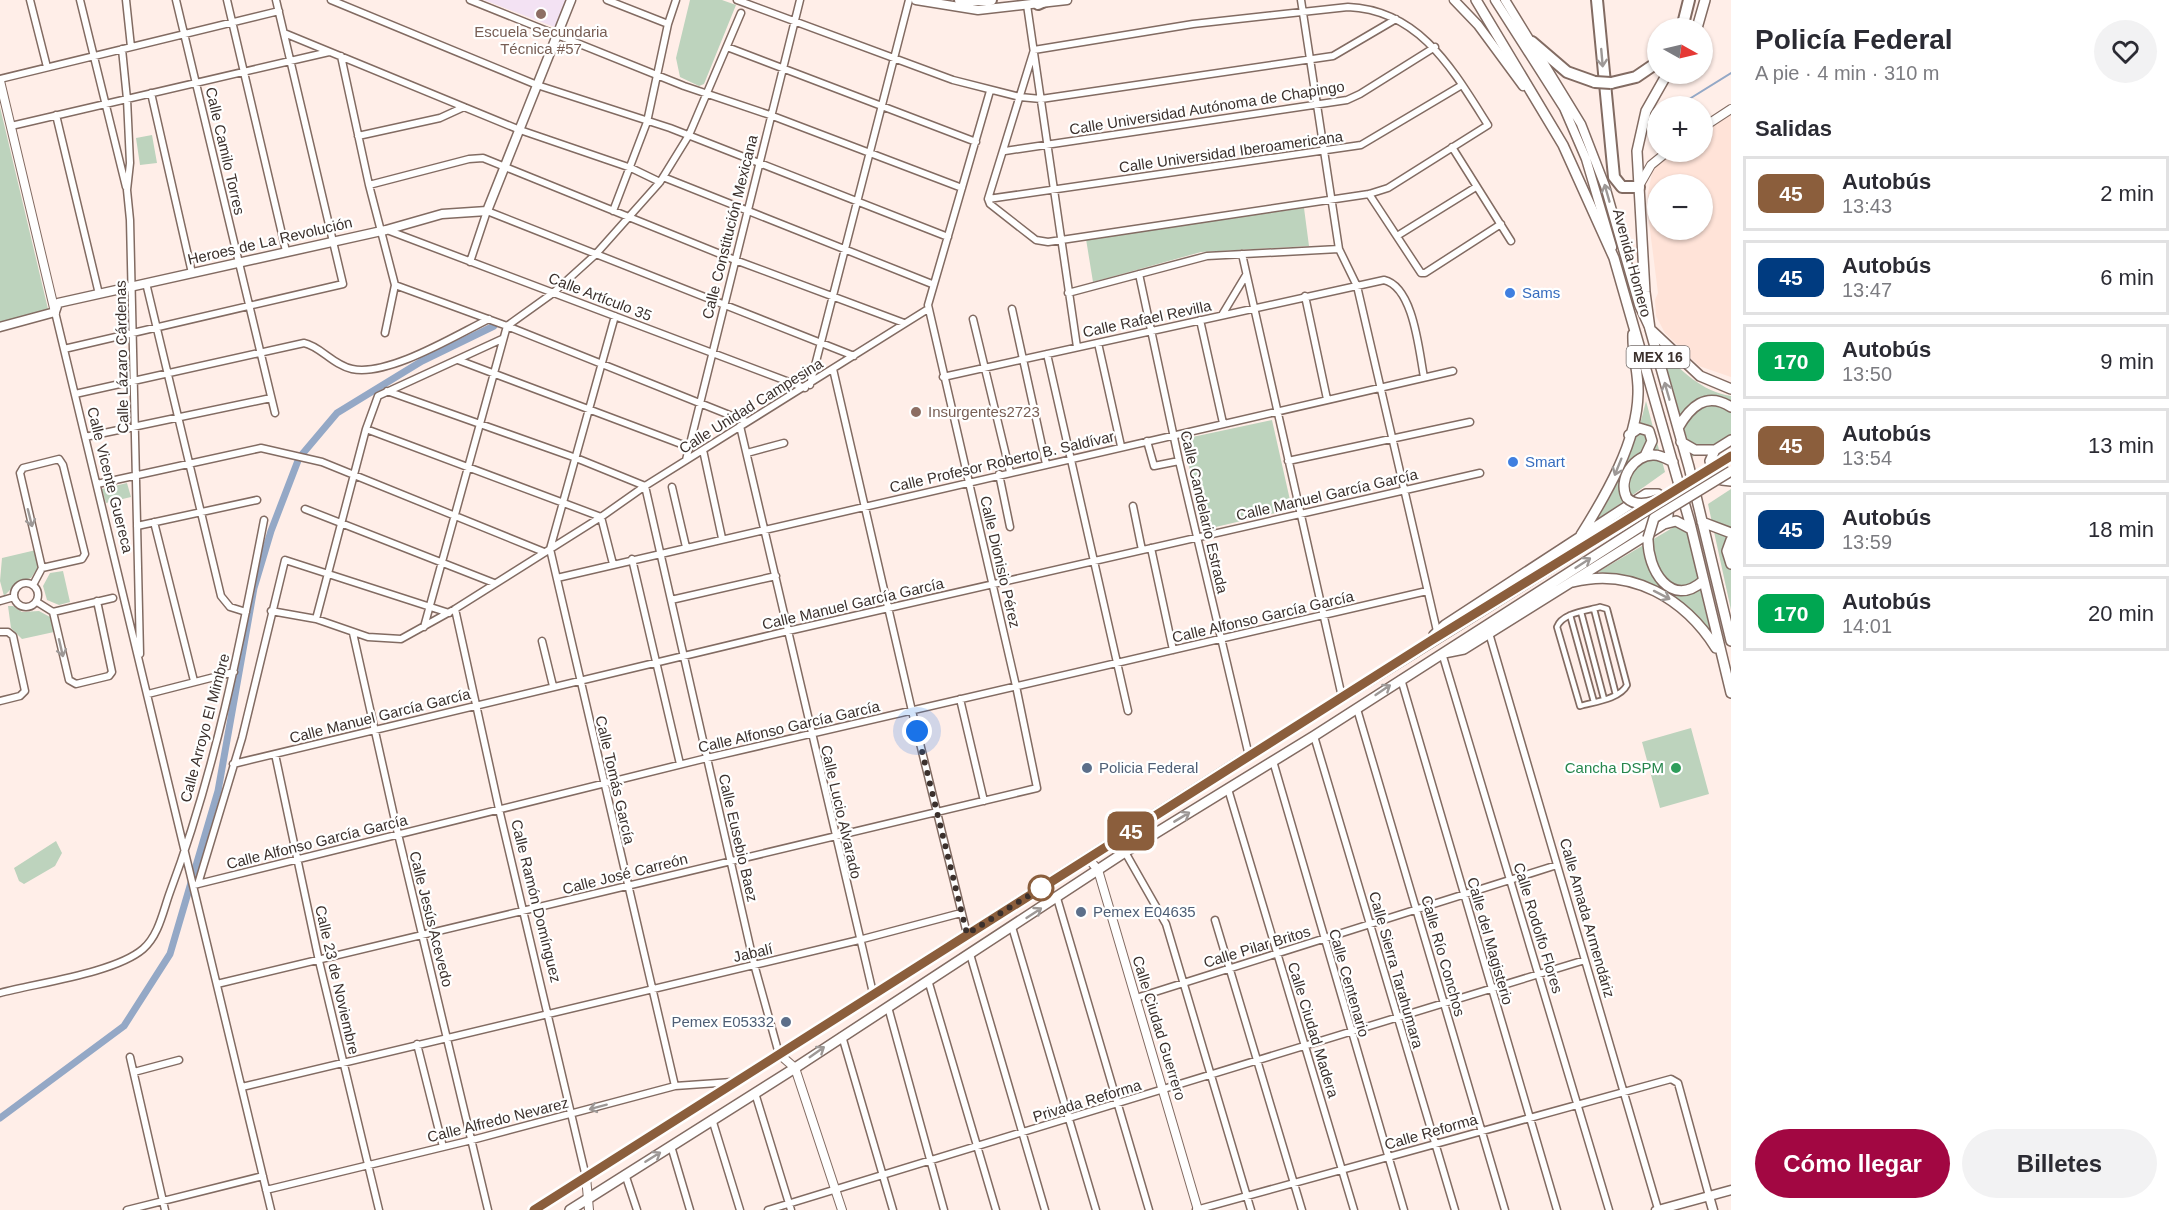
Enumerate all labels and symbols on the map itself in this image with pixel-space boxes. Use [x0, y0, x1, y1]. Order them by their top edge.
marker: Escuela Secundaria Técnica #57 [534, 7, 548, 21]
north arrow [1647, 18, 1713, 84]
place label: Escuela Secundaria Técnica #57 [474, 23, 608, 57]
one-way arrow [1597, 48, 1608, 68]
street label: Calle Universidad Autónoma de Chapingo [1068, 77, 1346, 138]
street label: Calle Camilo Torres [203, 85, 248, 216]
street label: Calle Universidad Iberoamericana [1118, 127, 1345, 176]
street label: Calle Constitución Mexicana [698, 132, 761, 321]
one-way arrow [1601, 184, 1612, 203]
street label: Avenida Homero [1610, 207, 1655, 319]
street label: Heroes de La Revolución [186, 213, 354, 268]
street label: Calle Artículo 35 [546, 269, 654, 324]
street label: Calle Lázaro Cárdenas [112, 280, 131, 434]
place label: Sams [1522, 284, 1560, 301]
marker: Sams [1503, 286, 1517, 300]
street label: Calle Rafael Revilla [1081, 296, 1213, 340]
road number: MEX 16 [1626, 346, 1690, 368]
street label: Calle Unidad Campesina [676, 354, 826, 457]
one-way arrow [1661, 382, 1672, 401]
place label: Insurgentes2723 [928, 403, 1040, 420]
street label: Calle Vicente Guereca [84, 405, 137, 555]
marker: Insurgentes2723 [909, 405, 923, 419]
street label: Calle Profesor Roberto B. Saldívar [888, 427, 1116, 496]
street label: Calle Candelario Estrada [1177, 429, 1232, 596]
place label: Smart [1525, 453, 1566, 470]
marker: Smart [1506, 455, 1520, 469]
one-way arrow [1612, 458, 1623, 476]
street label: Calle Manuel García García [1234, 465, 1420, 524]
street label: Calle Dionisio Pérez [977, 494, 1024, 630]
one-way arrow [25, 509, 37, 528]
one-way arrow [1574, 556, 1591, 569]
street label: Calle Manuel García García [760, 574, 946, 633]
street label: Calle Alfonso García García [1170, 587, 1356, 646]
one-way arrow [1653, 589, 1670, 601]
one-way arrow [56, 638, 68, 657]
street label: Calle Arroyo El Mimbre [176, 652, 233, 804]
one-way arrow [1374, 684, 1391, 696]
street label: Calle Manuel García García [288, 685, 473, 746]
street label: Calle Alfonso García García [696, 697, 882, 756]
street label: Calle Tomás García [592, 714, 639, 846]
your location [902, 716, 932, 746]
street label: Calle Lucio Alvarado [818, 743, 865, 880]
place label: Policia Federal [1099, 759, 1198, 776]
place label: Cancha DSPM [1565, 759, 1664, 776]
marker: Policia Federal [1080, 761, 1094, 775]
marker: Cancha DSPM [1669, 761, 1683, 775]
street label: Calle Eusebio Baez [715, 772, 761, 904]
one-way arrow [1173, 810, 1190, 822]
street label: Calle Alfonso García García [225, 811, 410, 872]
line badge: 45 [1104, 812, 1158, 850]
street label: Calle Ramón Domínguez [508, 818, 565, 984]
street label: Calle Amada Armendáriz [1557, 836, 1618, 1000]
street label: Calle Jesús Acevedo [406, 849, 457, 988]
street label: Calle José Carreón [561, 850, 689, 897]
street label: Calle Rodolfo Flores [1510, 860, 1566, 995]
unlabelled marker [1028, 875, 1054, 901]
street label: Calle del Magisterio [1464, 875, 1517, 1007]
street label: Calle Sierra Tarahumara [1366, 890, 1427, 1051]
street label: Calle Río Conchos [1418, 893, 1469, 1018]
place label: Pemex E04635 [1093, 903, 1196, 920]
street label: Calle 23 de Noviembre [312, 904, 363, 1056]
marker: Pemex E04635 [1074, 905, 1088, 919]
one-way arrow [1025, 906, 1042, 918]
street label: Calle Pilar Britos [1201, 922, 1312, 971]
street label: Calle Centenario [1326, 927, 1373, 1039]
street label: Jabalí [731, 940, 775, 965]
street label: Calle Ciudad Guerrero [1129, 954, 1190, 1102]
street label: Calle Ciudad Madera [1285, 960, 1342, 1100]
place label: Pemex E05332 [671, 1013, 774, 1030]
marker: Pemex E05332 [779, 1015, 793, 1029]
one-way arrow [809, 1046, 825, 1058]
street label: Privada Reforma [1031, 1076, 1144, 1125]
street label: Calle Alfredo Nevarez [425, 1094, 570, 1145]
one-way arrow [589, 1102, 608, 1114]
street label: Calle Reforma [1382, 1110, 1480, 1153]
one-way arrow [644, 1151, 661, 1163]

